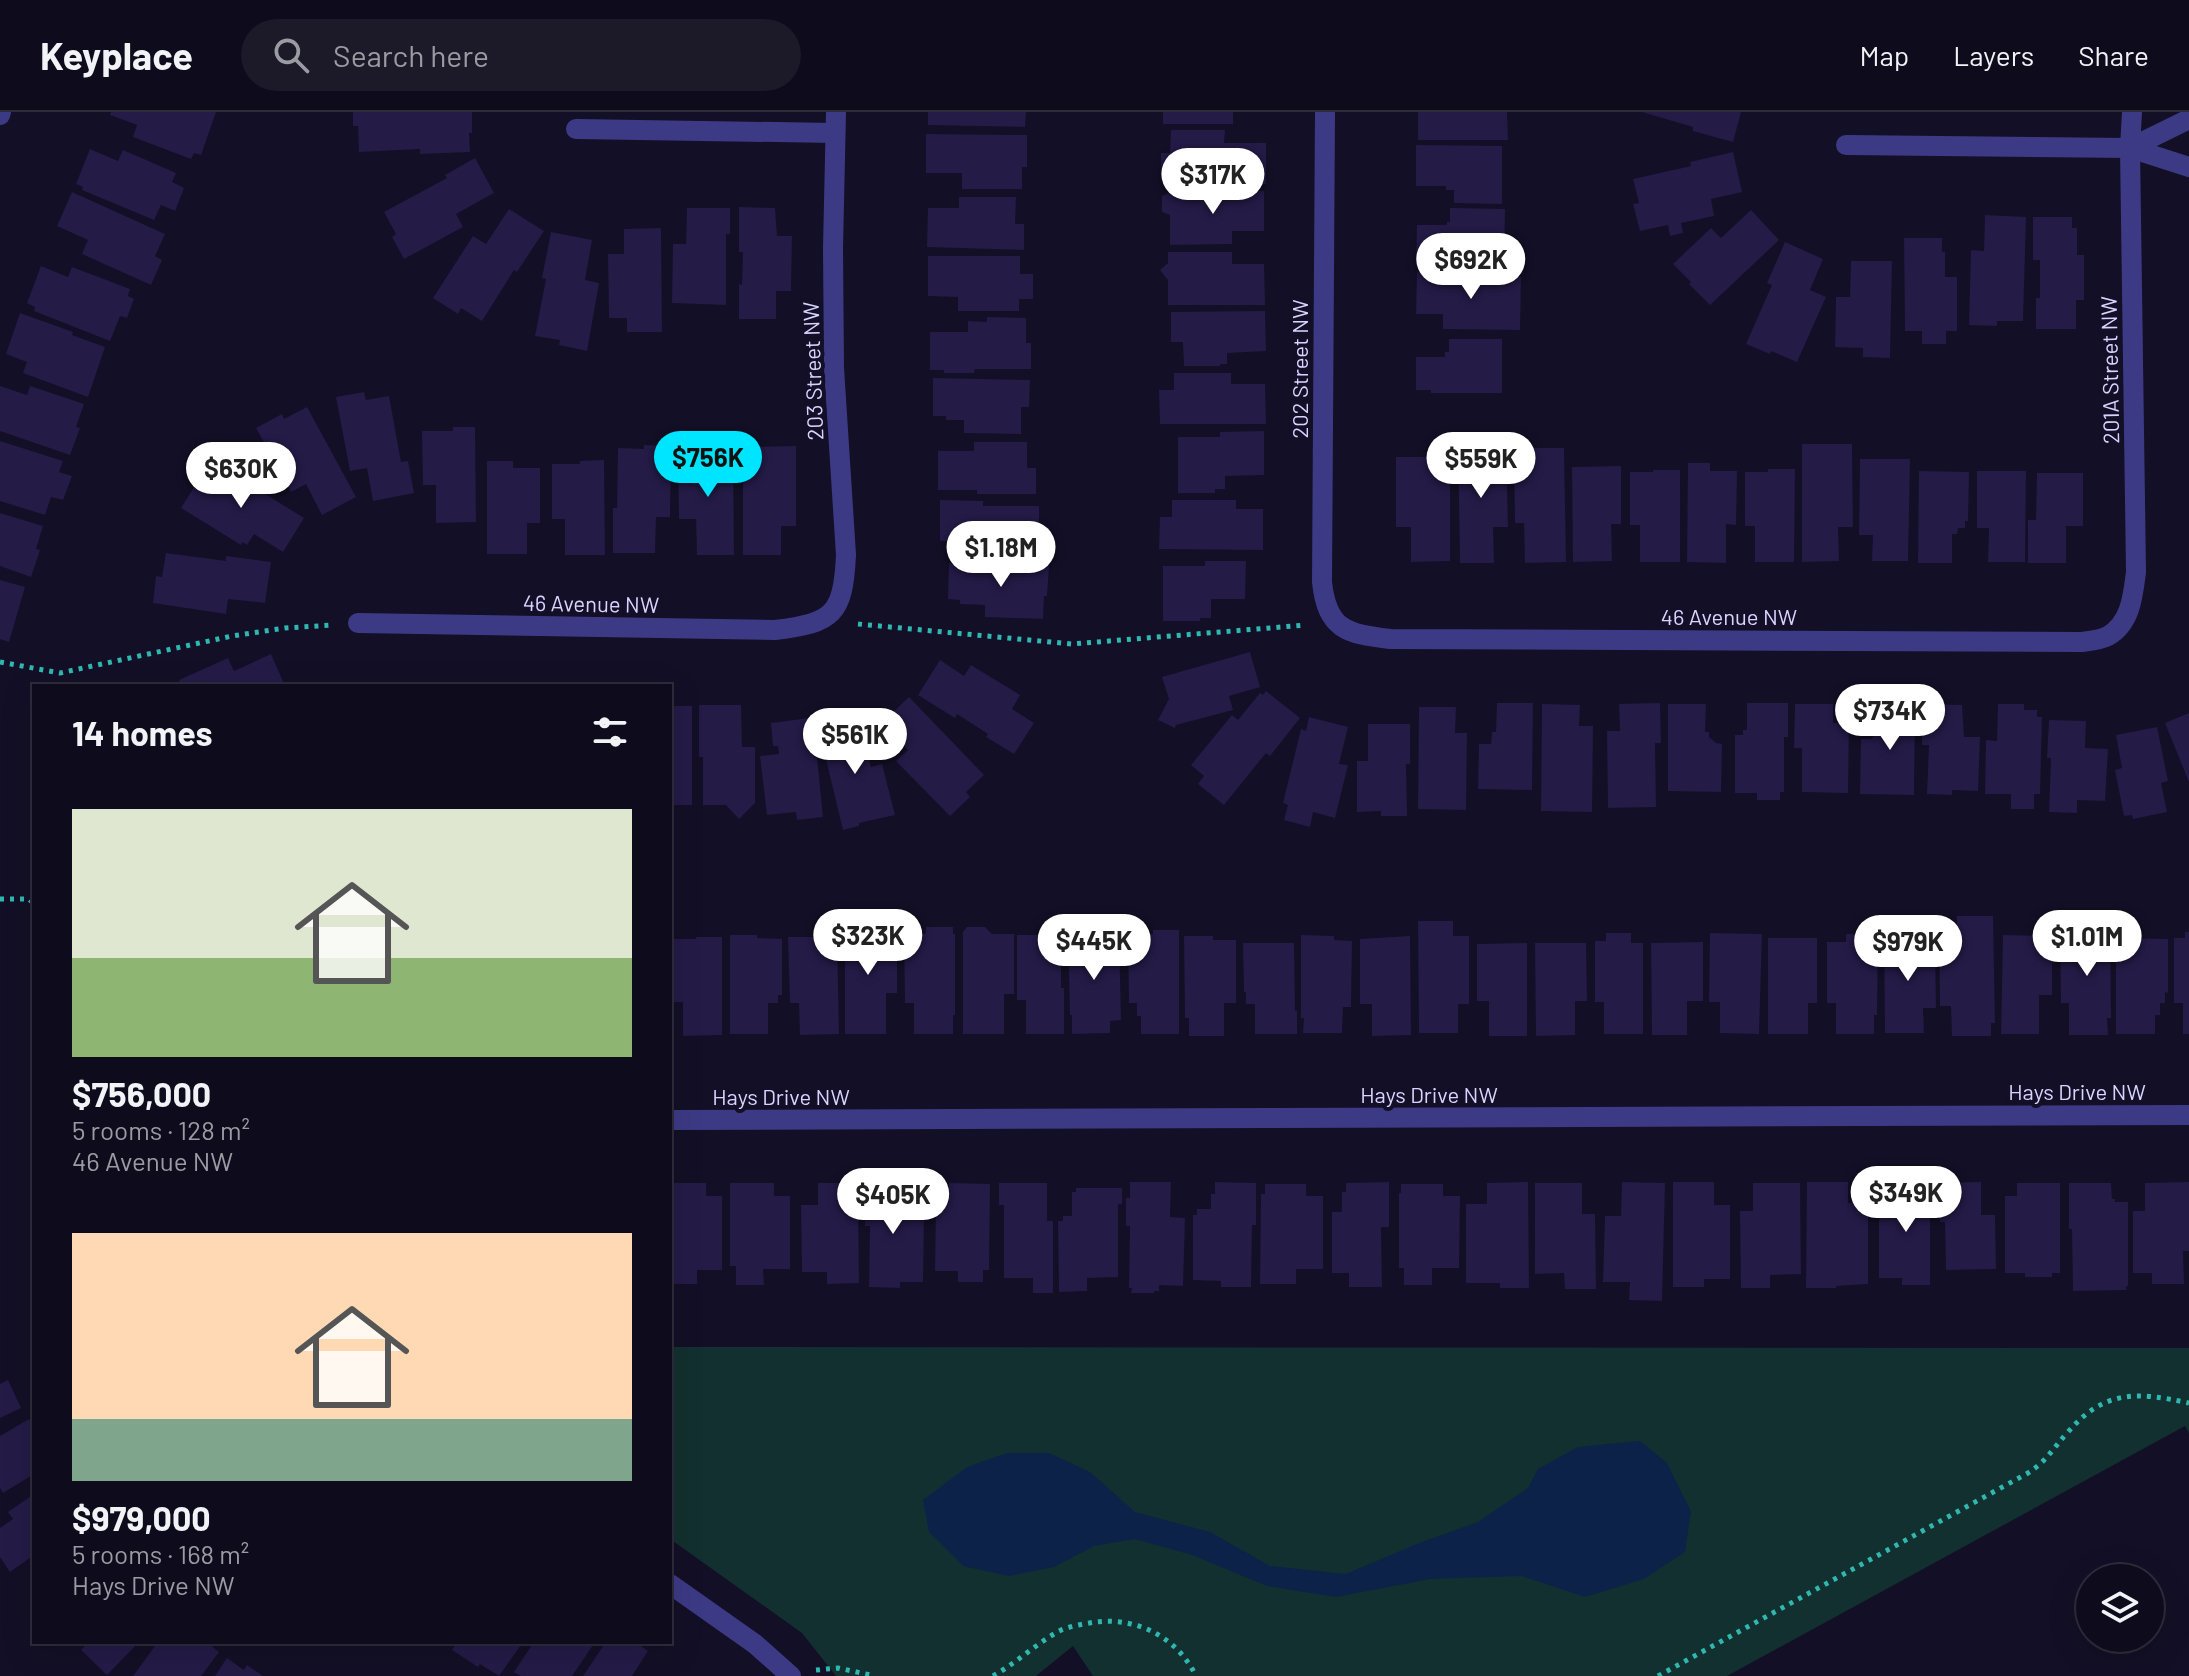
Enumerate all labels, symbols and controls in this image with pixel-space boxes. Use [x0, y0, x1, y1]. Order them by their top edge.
search box [241, 19, 801, 91]
text: Keyplace [40, 32, 193, 78]
icon: search [269, 33, 313, 77]
text: Search here [333, 37, 489, 73]
text: Map [1859, 38, 1909, 72]
text: Layers [1953, 38, 2034, 72]
text: Share [2078, 38, 2149, 72]
pin: $317K [1157, 148, 1269, 216]
text: $317K [1179, 158, 1247, 189]
pin: $692K [1415, 233, 1527, 301]
text: $692K [1434, 243, 1508, 274]
street label: 201A Street NW [2095, 296, 2123, 444]
street label: 202 Street NW [1286, 299, 1312, 439]
street label: 203 Street NW [797, 301, 827, 441]
pin: $756K [652, 431, 764, 499]
pin: $559K [1425, 432, 1537, 500]
text: $756K [672, 441, 744, 472]
pin: $630K [185, 442, 297, 510]
text: $559K [1445, 442, 1517, 473]
text: $630K [204, 452, 278, 483]
pin: $1.18M [936, 521, 1066, 589]
text: $1.18M [965, 531, 1037, 562]
street label: 46 Avenue NW [523, 589, 659, 617]
street label: 46 Avenue NW [1661, 603, 1797, 629]
pin: $734K [1834, 684, 1946, 752]
text: $734K [1853, 694, 1927, 725]
pin: $561K [799, 708, 911, 776]
icon: filters [588, 710, 632, 754]
text: 14 homes [72, 712, 213, 753]
text: $561K [821, 718, 889, 749]
icon: home [280, 861, 424, 1005]
pin: $323K [812, 909, 924, 977]
pin: $1.01M [2022, 910, 2152, 978]
pin: $445K [1038, 914, 1150, 982]
pin: $979K [1852, 915, 1964, 983]
text: $323K [831, 919, 905, 950]
text: $1.01M [2051, 920, 2123, 951]
text: $445K [1056, 924, 1132, 955]
text: $979K [1872, 925, 1944, 956]
text: $756,000 [72, 1073, 211, 1114]
street label: Hays Drive NW [2008, 1078, 2146, 1104]
street label: Hays Drive NW [1360, 1081, 1498, 1107]
street label: Hays Drive NW [712, 1083, 850, 1109]
text: 5 rooms · 128 m² [72, 1114, 250, 1145]
text: 46 Avenue NW [72, 1145, 233, 1176]
pin: $349K [1850, 1166, 1962, 1234]
pin: $405K [837, 1168, 949, 1236]
text: $349K [1869, 1176, 1943, 1207]
text: $405K [855, 1178, 931, 1209]
icon: home [280, 1285, 424, 1429]
text: $979,000 [72, 1497, 211, 1538]
text: 5 rooms · 168 m² [72, 1538, 249, 1569]
map controls [2076, 1564, 2164, 1652]
button: layers [2076, 1564, 2164, 1652]
text: Hays Drive NW [72, 1569, 235, 1600]

